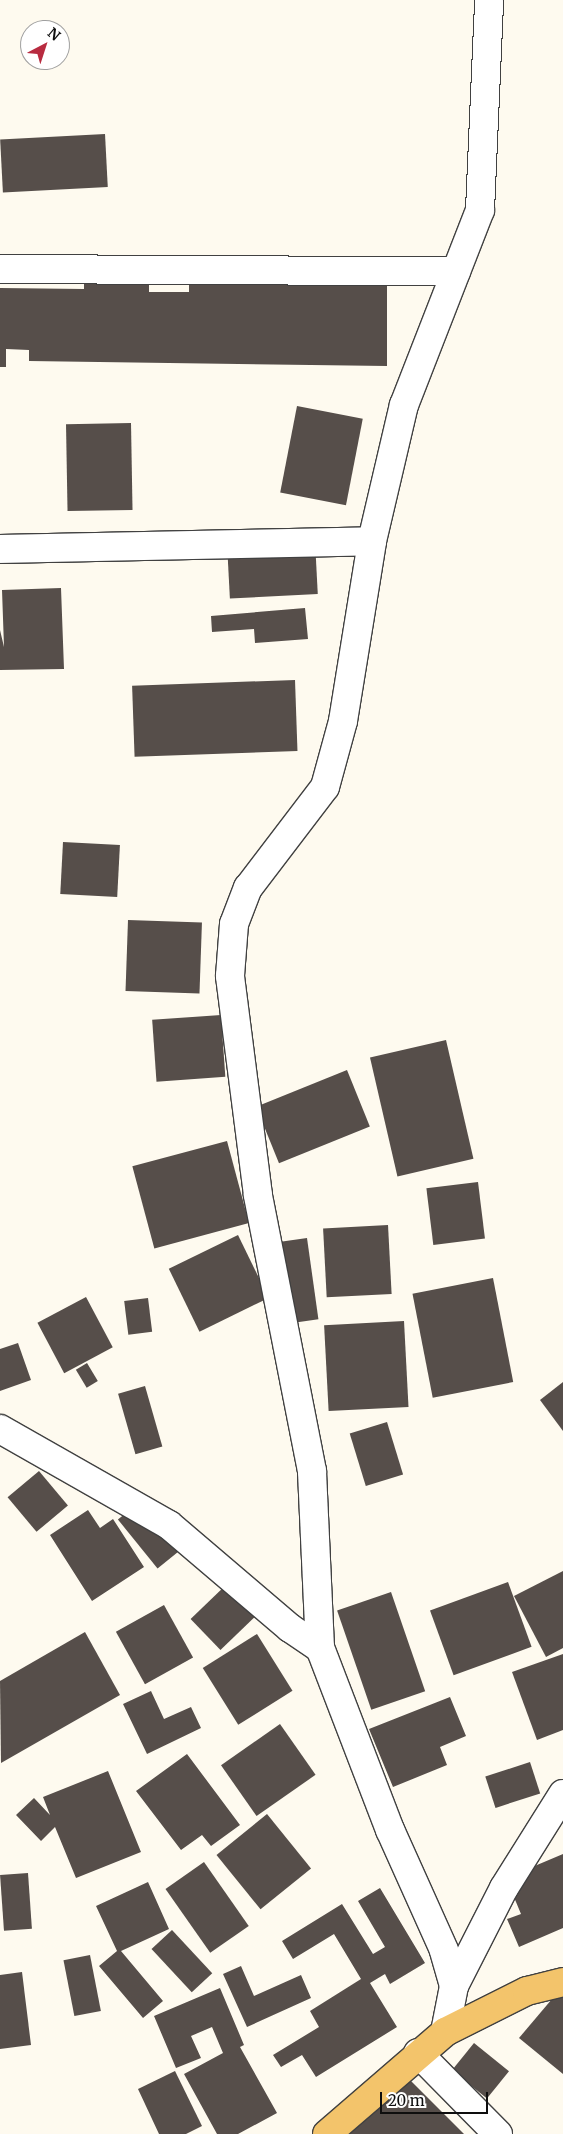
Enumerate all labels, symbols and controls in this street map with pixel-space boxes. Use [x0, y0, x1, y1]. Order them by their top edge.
north arrow [20, 20, 70, 70]
text: N [44, 24, 64, 45]
scale bar [383, 2082, 490, 2114]
text: 20 m [388, 2091, 425, 2110]

